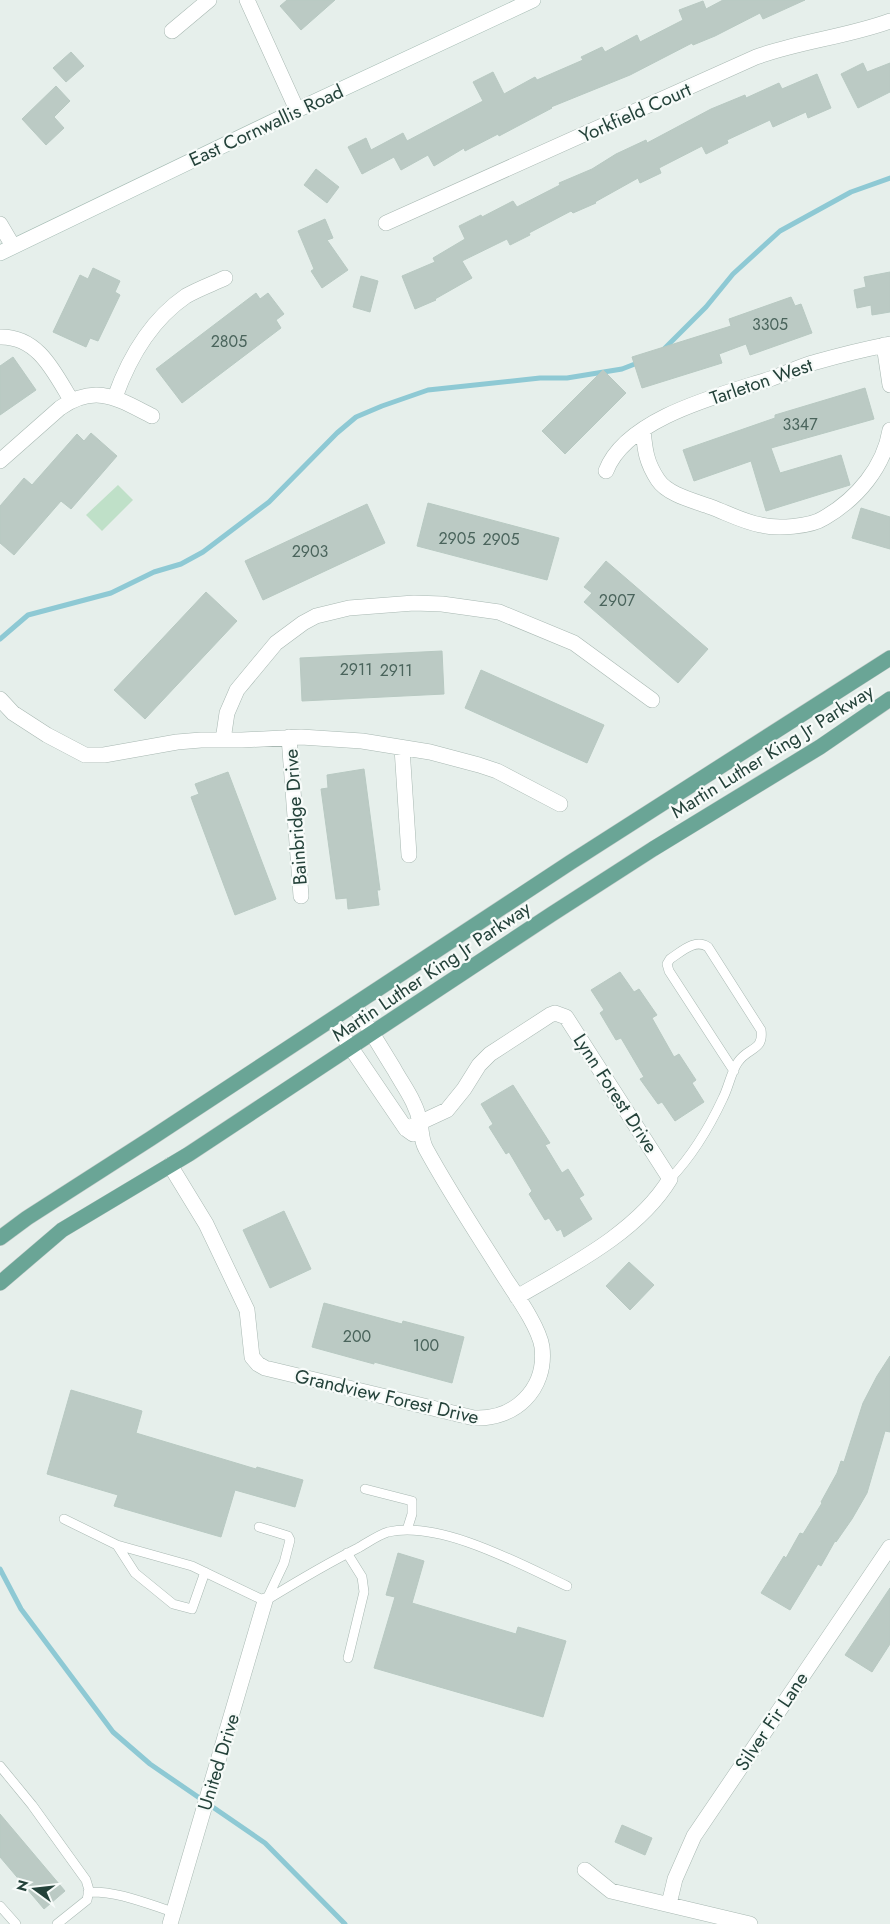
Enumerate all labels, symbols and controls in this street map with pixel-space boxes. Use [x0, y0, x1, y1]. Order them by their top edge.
street label: Yorkfield Court [575, 76, 696, 149]
street label: East Cornwallis Road [185, 78, 348, 173]
house number: 3305 [752, 313, 788, 336]
house number: 2805 [211, 330, 247, 353]
street label: Tarleton West [706, 351, 816, 412]
house number: 3347 [782, 413, 818, 436]
house number: 2905 [439, 527, 475, 550]
house number: 2905 [483, 528, 519, 551]
house number: 2903 [292, 540, 329, 563]
house number: 2907 [599, 589, 636, 612]
house number: 2911 [340, 658, 372, 681]
house number: 2911 [380, 659, 412, 682]
street label: Martin Luther King Jr Parkway [666, 678, 879, 825]
street label: Bainbridge Drive [277, 748, 314, 886]
street label: Martin Luther King Jr Parkway [327, 894, 536, 1048]
street label: Lynn Forest Drive [567, 1028, 664, 1158]
house number: 200 [343, 1325, 371, 1348]
house number: 100 [413, 1334, 439, 1357]
street label: Grandview Forest Drive [292, 1362, 482, 1431]
street label: Silver Fir Lane [728, 1666, 815, 1776]
street label: United Drive [191, 1710, 246, 1814]
north arrow [10, 1864, 60, 1914]
text: N [11, 1878, 34, 1894]

